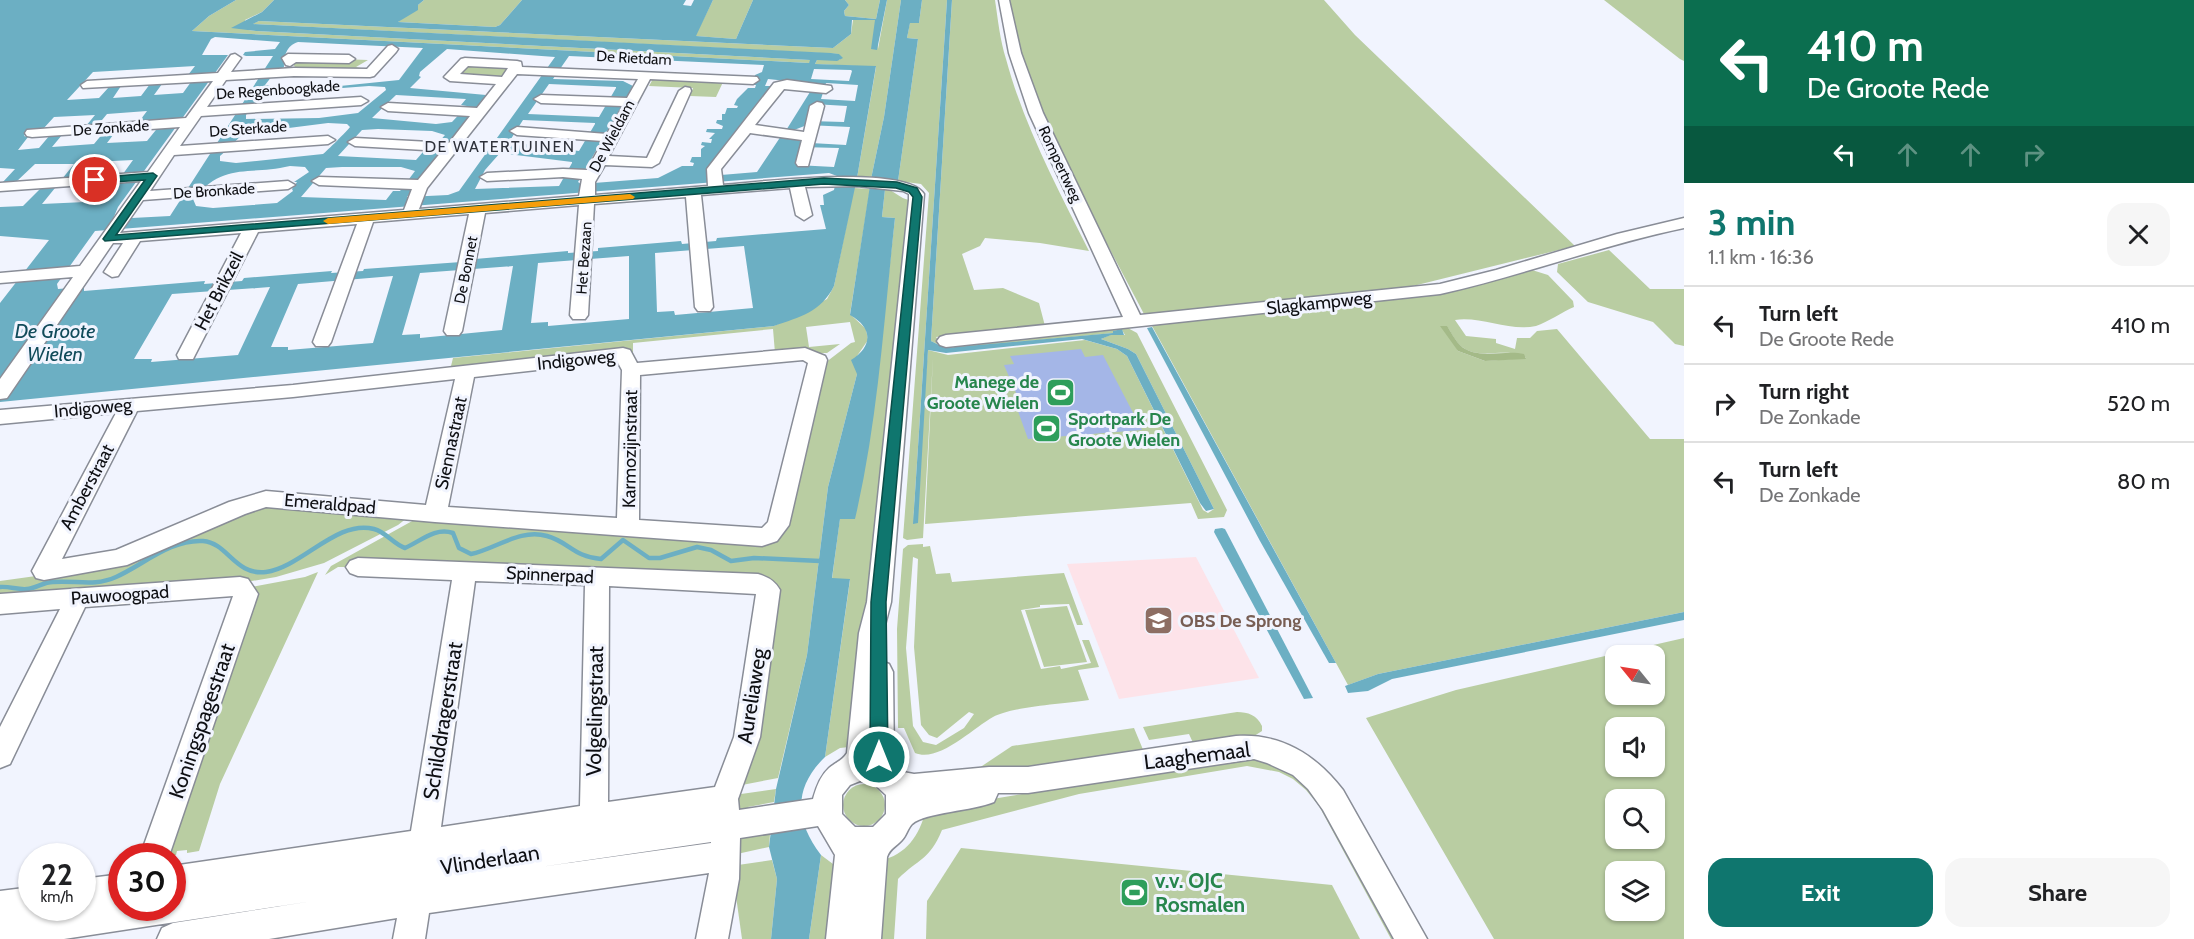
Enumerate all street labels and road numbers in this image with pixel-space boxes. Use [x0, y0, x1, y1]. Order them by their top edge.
street label: De Rietdam [596, 47, 672, 69]
street label: De Regenboogkade [216, 77, 341, 103]
street label: De Wieldam [586, 97, 638, 175]
street label: De Zonkade [72, 116, 150, 140]
street label: De Sterkade [209, 117, 288, 141]
street label: Rompertweg [1035, 123, 1086, 205]
street label: De Bronkade [173, 179, 256, 203]
street label: Het Bezaan [572, 221, 596, 295]
street label: De Bonnet [451, 235, 481, 305]
street label: Het Brikzeil [190, 247, 249, 334]
street label: Slagkampweg [1265, 286, 1374, 319]
street label: Indigoweg [536, 345, 617, 375]
street label: Karmozijnstraat [618, 390, 642, 508]
street label: Indigoweg [53, 394, 134, 422]
street label: Siennastraat [430, 395, 472, 491]
street label: Amberstraat [55, 440, 119, 534]
street label: Emeraldpad [283, 489, 377, 519]
street label: Spinnerpad [506, 562, 594, 588]
street label: Pauwoogpad [70, 581, 170, 609]
street label: Koningspagestraat [163, 640, 240, 802]
street label: Schilddragerstraat [418, 640, 467, 802]
street label: Volgelingstraat [581, 646, 608, 776]
street label: Aureliaweg [732, 646, 771, 745]
street label: Laaghemaal [1142, 737, 1252, 774]
street label: Vlinderlaan [439, 839, 541, 880]

